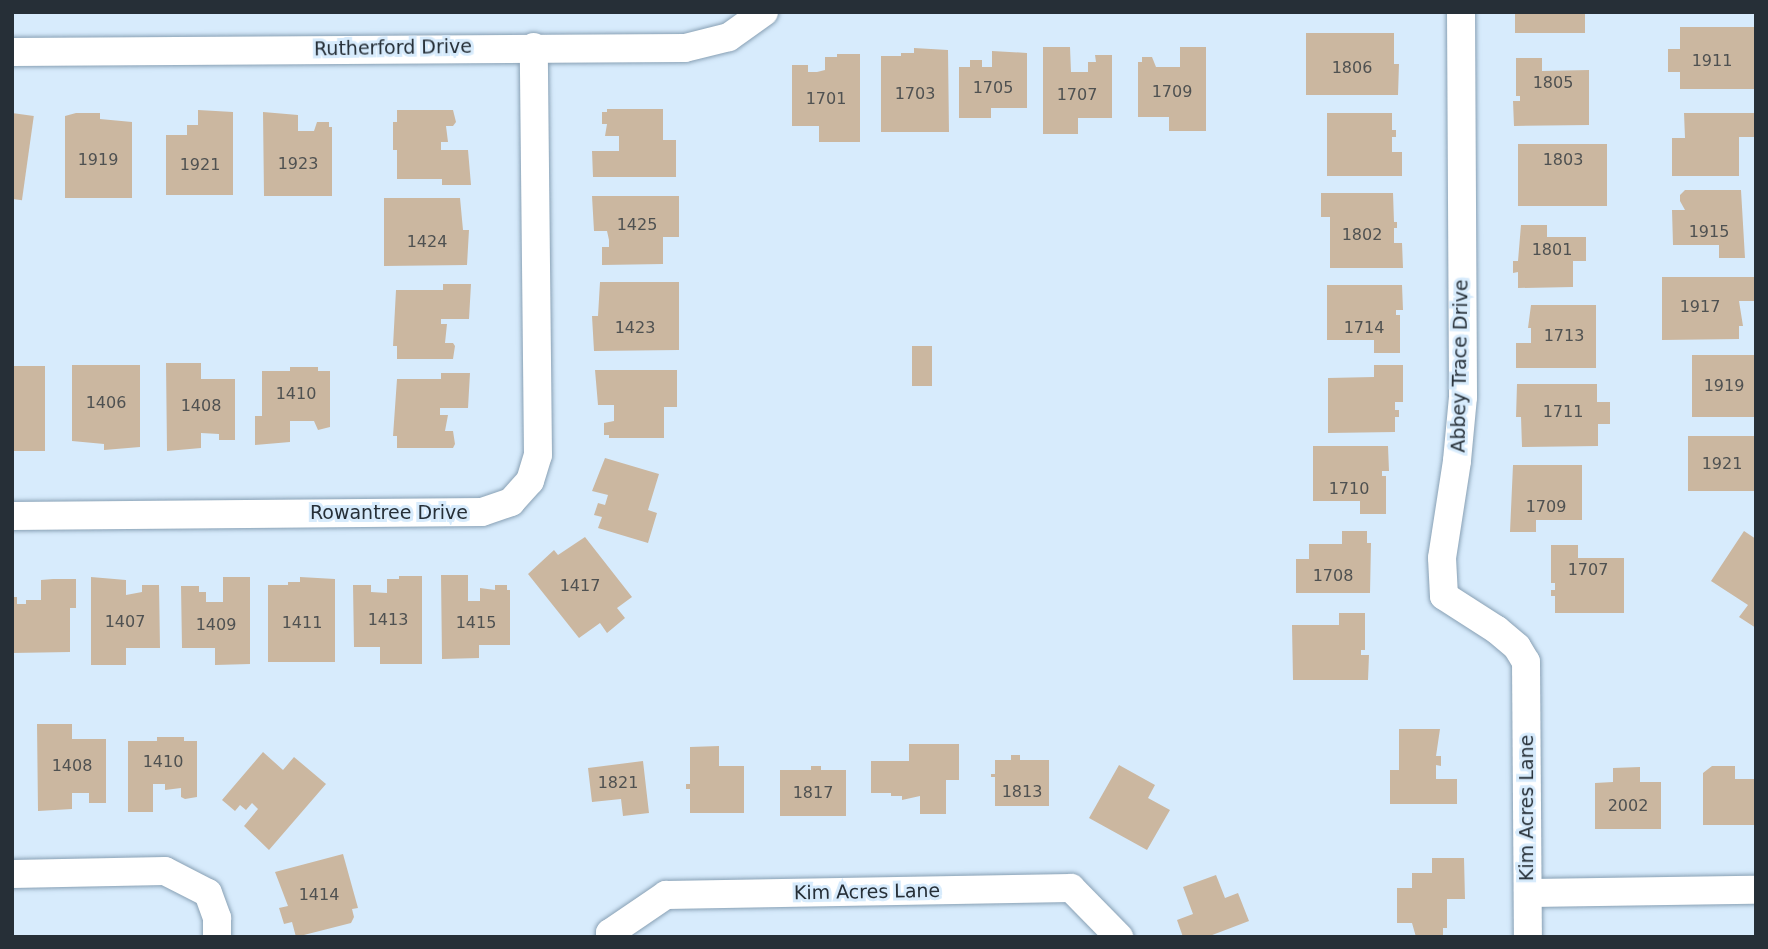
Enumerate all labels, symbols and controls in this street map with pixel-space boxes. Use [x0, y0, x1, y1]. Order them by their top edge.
street label: Rutherford Drive [314, 35, 472, 61]
house number: 1911 [1692, 51, 1732, 71]
house number: 1806 [1332, 58, 1372, 78]
house number: 1805 [1533, 73, 1573, 93]
house number: 1705 [973, 78, 1013, 98]
house number: 1709 [1152, 82, 1192, 102]
house number: 1703 [895, 84, 935, 104]
house number: 1707 [1057, 85, 1097, 105]
house number: 1701 [806, 89, 846, 109]
house number: 1919 [78, 150, 118, 170]
house number: 1803 [1543, 150, 1583, 170]
house number: 1923 [278, 154, 318, 174]
house number: 1921 [180, 155, 220, 175]
house number: 1425 [617, 215, 657, 235]
house number: 1915 [1689, 222, 1729, 242]
house number: 1802 [1342, 225, 1382, 245]
house number: 1424 [407, 232, 447, 252]
house number: 1801 [1532, 240, 1572, 260]
street label: Abbey Trace Drive [1447, 279, 1473, 453]
house number: 1917 [1680, 297, 1720, 317]
house number: 1423 [615, 318, 655, 338]
house number: 1714 [1344, 318, 1384, 338]
house number: 1713 [1544, 326, 1584, 346]
house number: 1919 [1704, 376, 1744, 396]
house number: 1410 [276, 384, 316, 404]
house number: 1406 [86, 393, 126, 413]
house number: 1408 [181, 396, 221, 416]
house number: 1711 [1543, 402, 1583, 422]
house number: 1921 [1702, 454, 1742, 474]
house number: 1710 [1329, 479, 1369, 499]
house number: 1709 [1526, 497, 1566, 517]
street label: Rowantree Drive [310, 502, 468, 524]
house number: 1707 [1568, 560, 1608, 580]
house number: 1708 [1313, 566, 1353, 586]
house number: 1417 [560, 576, 600, 596]
house number: 1413 [368, 610, 408, 630]
house number: 1407 [105, 612, 145, 632]
house number: 1411 [282, 613, 322, 633]
house number: 1415 [456, 613, 496, 633]
house number: 1409 [196, 615, 236, 635]
street label: Kim Acres Lane [1516, 735, 1538, 881]
house number: 1410 [143, 752, 183, 772]
house number: 1408 [52, 756, 92, 776]
house number: 1821 [598, 773, 638, 793]
house number: 1813 [1002, 782, 1042, 802]
house number: 1817 [793, 783, 833, 803]
house number: 2002 [1608, 796, 1648, 816]
street label: Kim Acres Lane [794, 879, 940, 905]
house number: 1414 [299, 885, 339, 905]

